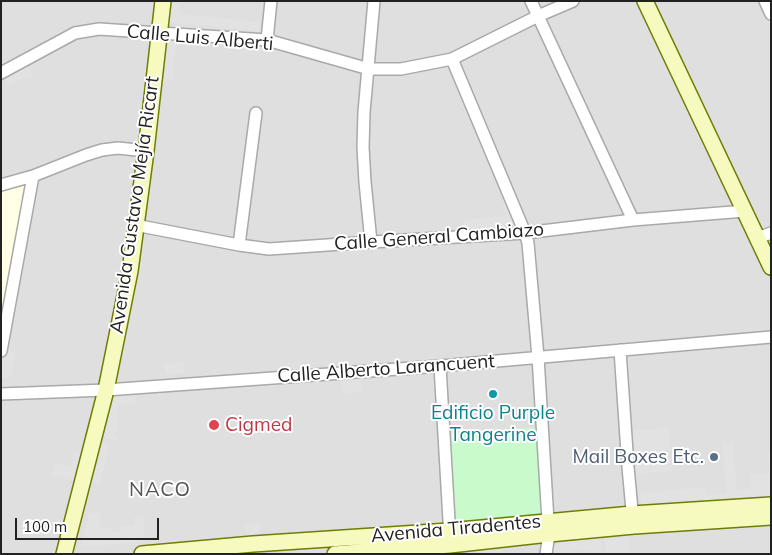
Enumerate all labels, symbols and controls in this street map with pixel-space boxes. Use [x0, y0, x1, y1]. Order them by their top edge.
street label: Calle Luis Alberti [126, 20, 274, 56]
street label: Avenida Gustavo Mejía Ricart [106, 75, 164, 335]
street label: Calle General Cambiazo [333, 218, 545, 256]
street label: Calle Alberto Larancuent [276, 350, 496, 388]
marker: Edificio Purple Tangerine [487, 388, 499, 400]
place label: Edificio Purple Tangerine [431, 402, 555, 446]
place label: Cigmed [225, 414, 292, 436]
marker: Cigmed [207, 418, 221, 432]
place label: Mail Boxes Etc. [573, 446, 704, 468]
marker: Mail Boxes Etc. [708, 451, 720, 463]
district label: NACO [128, 478, 192, 502]
scale bar [18, 508, 161, 540]
street label: Avenida Tiradentes [370, 510, 542, 548]
text: 100 m [23, 517, 67, 536]

